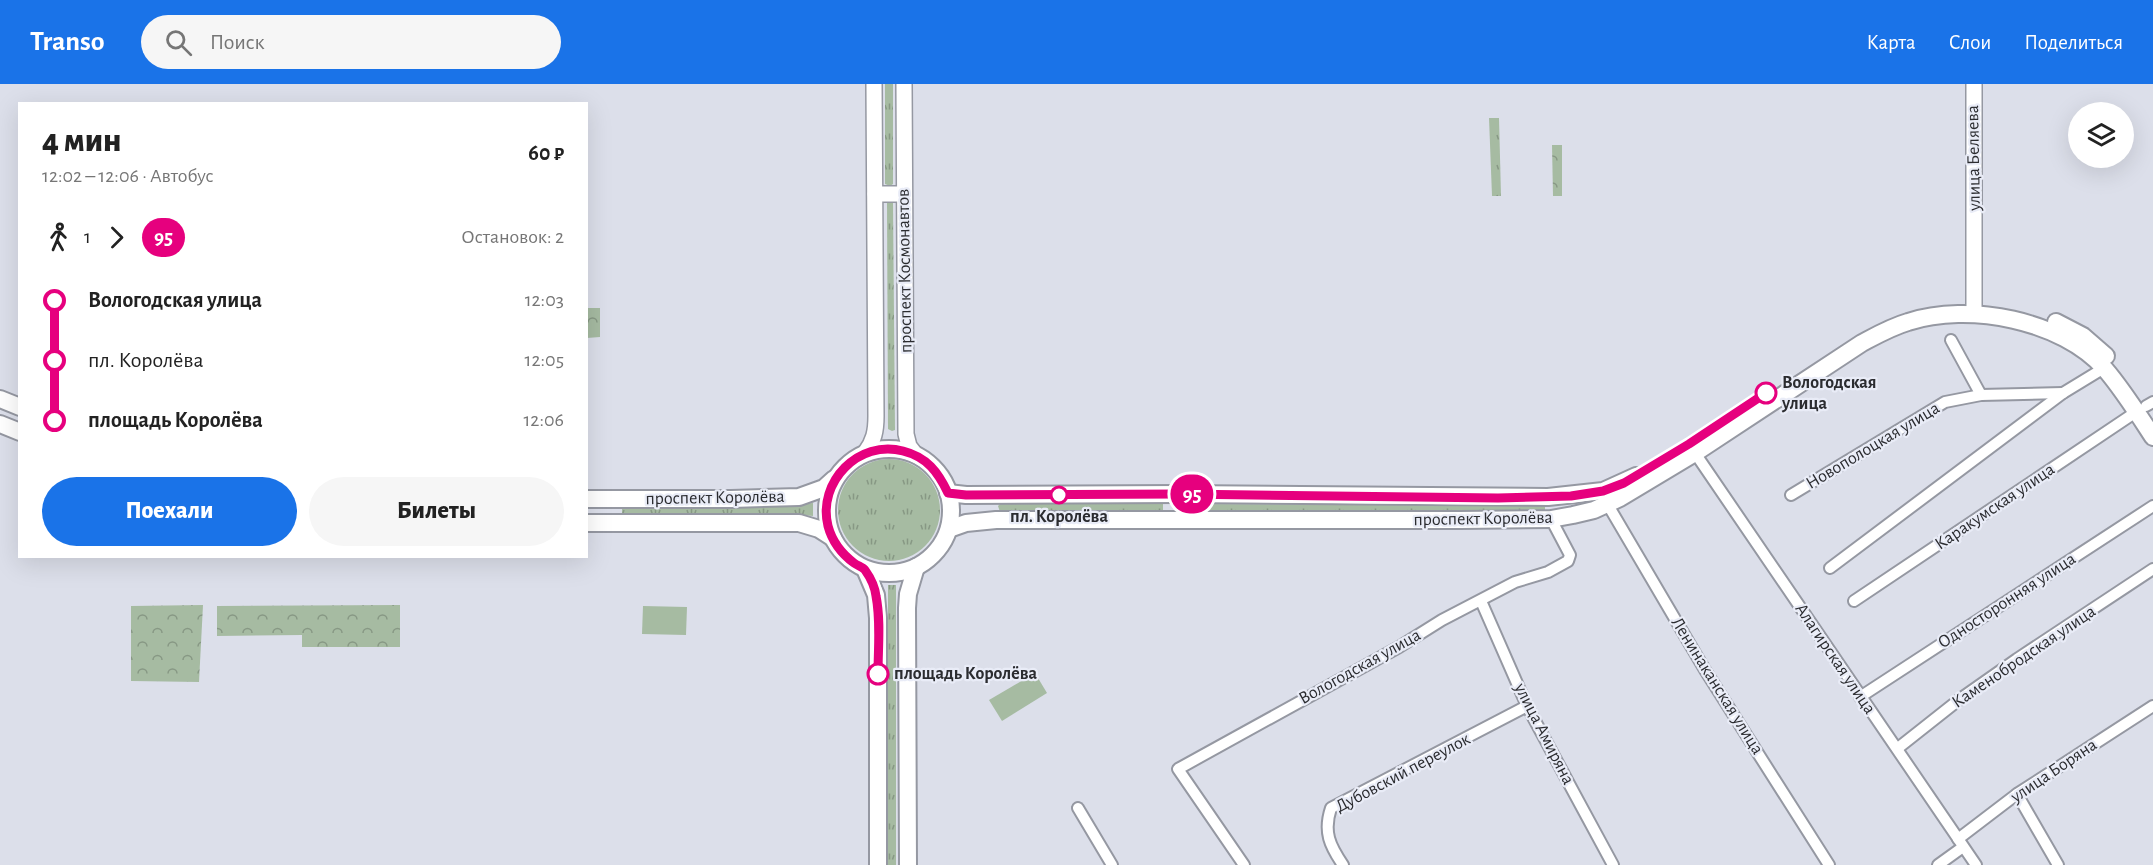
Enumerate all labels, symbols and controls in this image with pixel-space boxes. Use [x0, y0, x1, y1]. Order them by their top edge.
search box [141, 15, 561, 69]
icon: search [162, 26, 195, 59]
text: Transo [30, 28, 105, 56]
text: Поиск [210, 31, 265, 53]
text: Карта [1866, 32, 1916, 53]
text: Слои [1949, 32, 1991, 53]
text: Поделиться [2024, 32, 2123, 53]
map controls [2068, 102, 2134, 168]
button: layers [2068, 102, 2134, 168]
street label: улица Беляева [1964, 105, 1984, 212]
text: 4 мин [42, 125, 122, 158]
text: 60 ₽ [528, 142, 564, 164]
text: 12:02 – 12:06 · Автобус [42, 166, 214, 186]
street label: проспект Космонавтов [895, 189, 915, 353]
icon: walk [42, 221, 75, 254]
icon: forward [100, 221, 133, 254]
text: 1 [84, 227, 91, 247]
text: 95 [154, 227, 173, 248]
text: Остановок: 2 [461, 227, 564, 247]
text: Вологодская улица [88, 289, 262, 311]
text: 12:03 [525, 290, 564, 310]
text: пл. Королёва [88, 349, 204, 371]
text: 12:05 [525, 350, 564, 370]
place label: Вологодская улица [1781, 374, 1877, 413]
marker: Вологодская улица [1755, 382, 1777, 404]
street label: Новополоцкая улица [1803, 399, 1943, 493]
text: площадь Королёва [88, 409, 263, 431]
text: 12:06 [523, 410, 564, 430]
street label: Каракумская улица [1932, 460, 2058, 554]
line badge: 95 [1165, 474, 1219, 514]
button: Поехали [42, 477, 297, 546]
button: Билеты [309, 477, 564, 546]
text: 95 [1182, 484, 1202, 505]
marker: пл. Королёва [1050, 486, 1068, 504]
street label: проспект Королёва [645, 488, 785, 508]
place label: пл. Королёва [1010, 508, 1108, 526]
street label: проспект Королёва [1413, 509, 1553, 529]
street label: Односторонняя улица [1935, 550, 2079, 652]
street label: Алагирская улица [1791, 600, 1879, 718]
street label: Каменобродская улица [1948, 601, 2099, 712]
street label: Ленинаканская улица [1668, 614, 1766, 758]
street label: Вологодская улица [1296, 626, 1424, 708]
marker: площадь Королёва [867, 663, 889, 685]
place label: площадь Королёва [894, 665, 1037, 683]
street label: улица Амиряна [1510, 679, 1577, 788]
street label: Дубовский переулок [1332, 729, 1474, 816]
street label: улица Боряна [2007, 736, 2100, 807]

